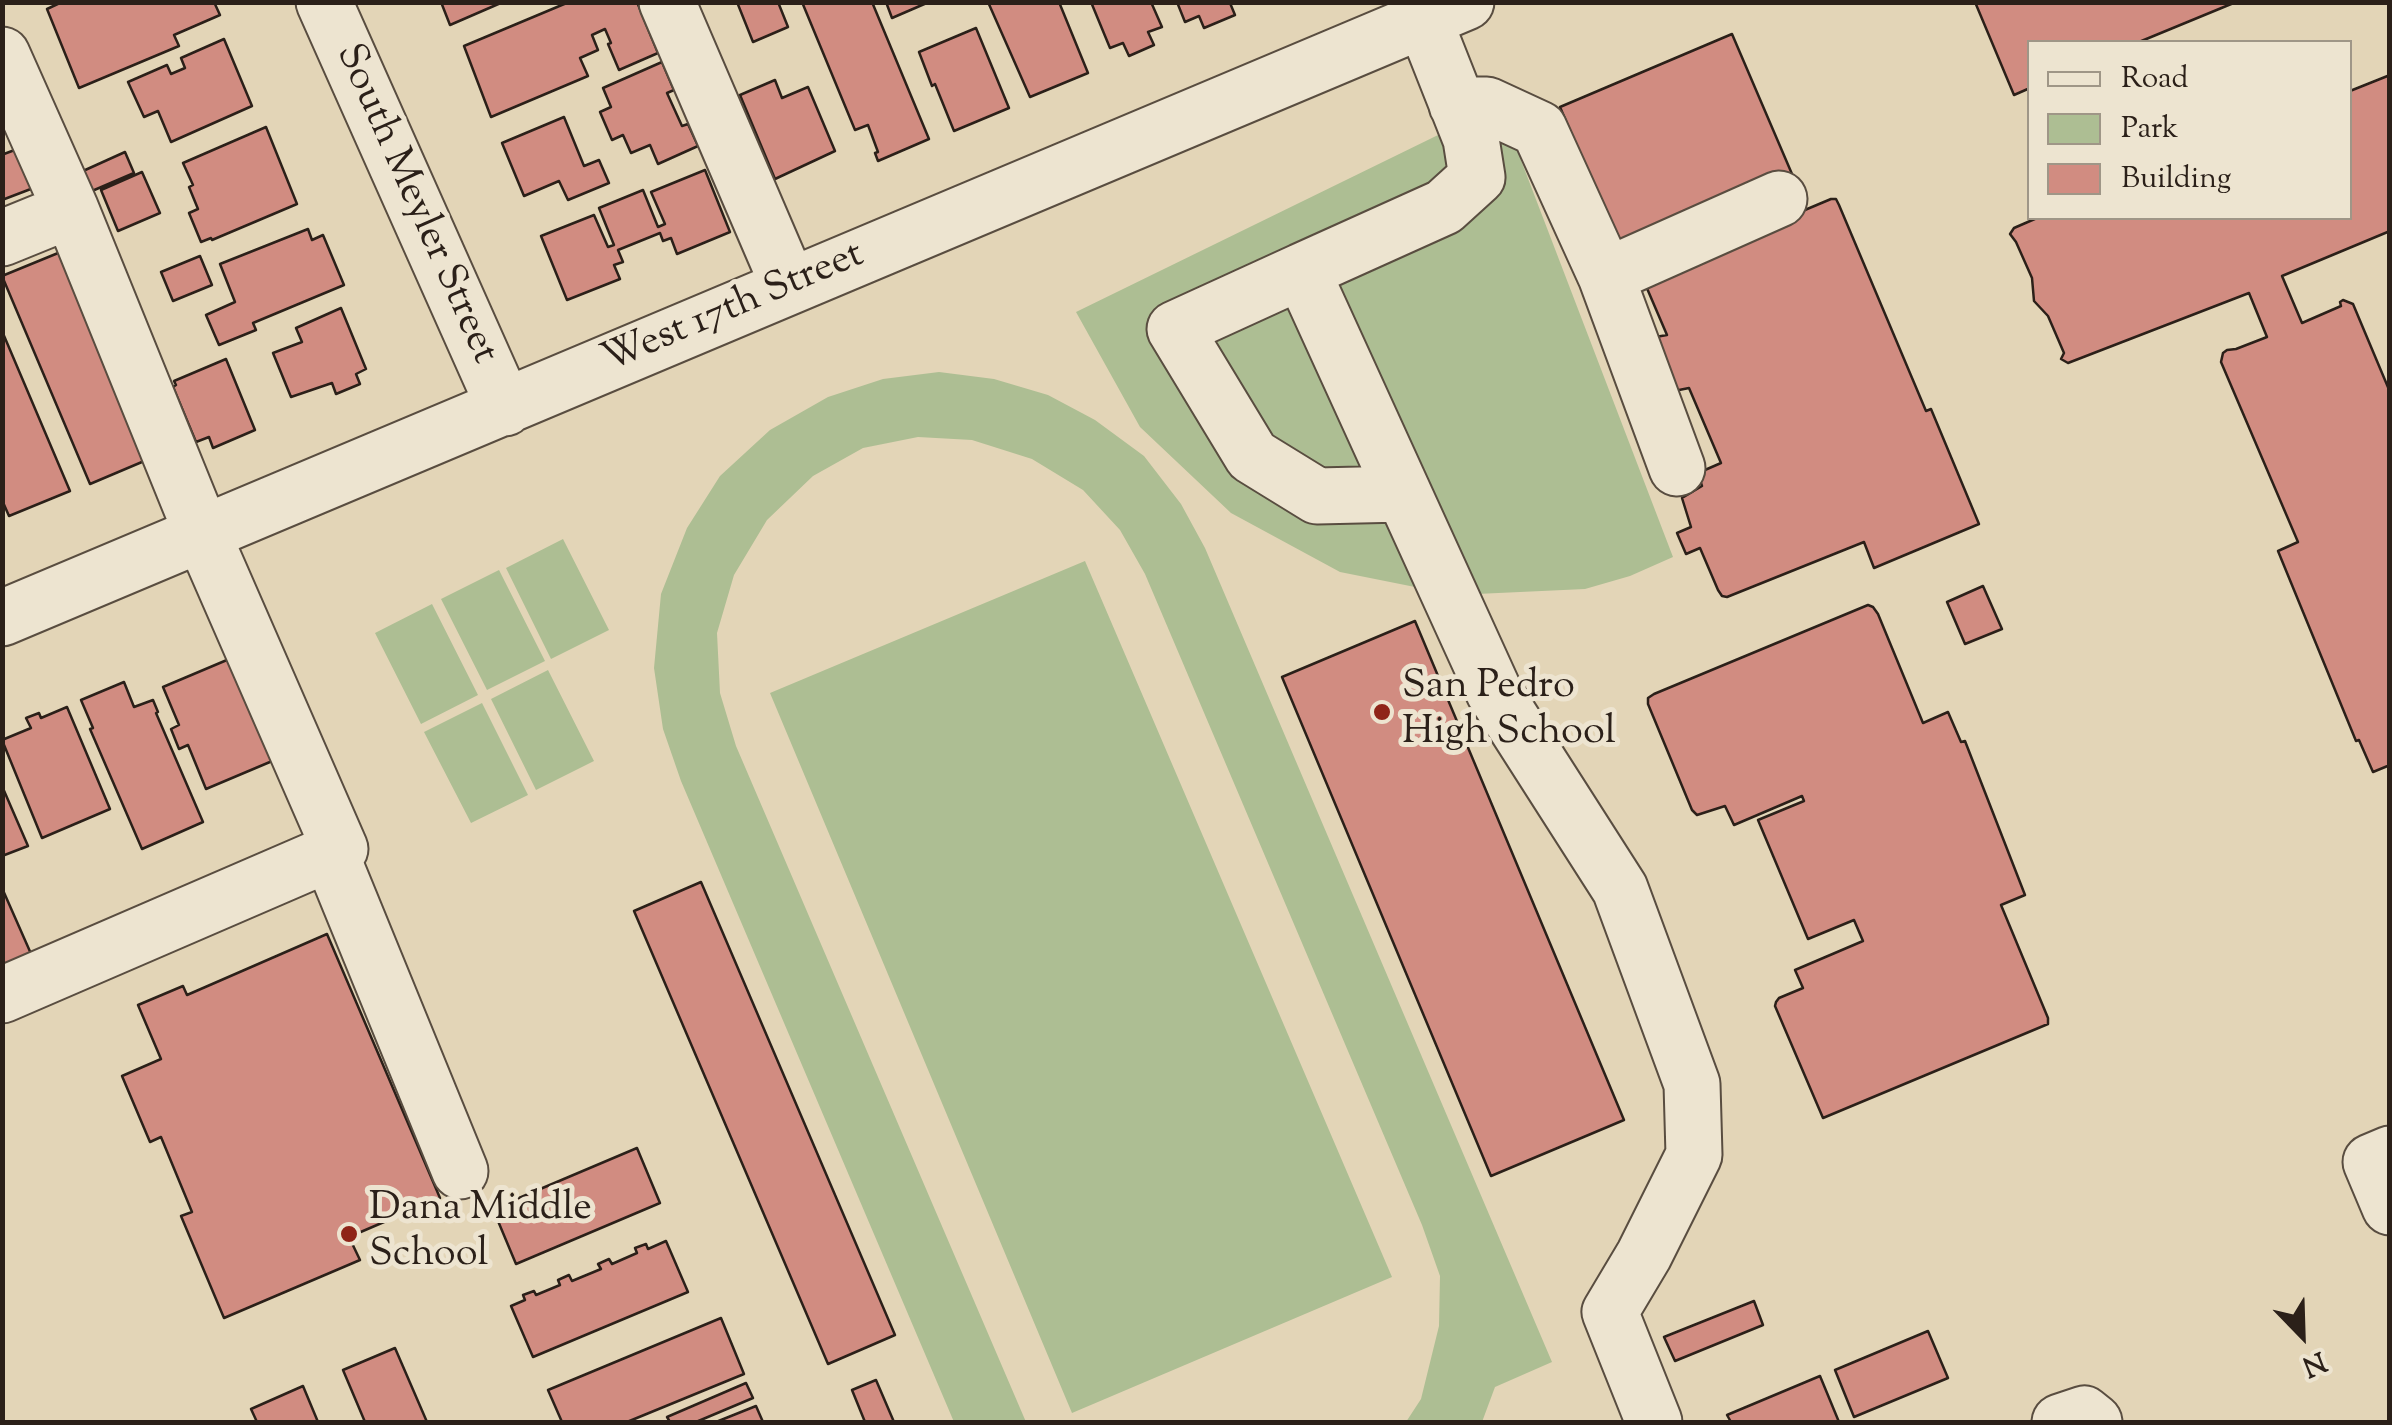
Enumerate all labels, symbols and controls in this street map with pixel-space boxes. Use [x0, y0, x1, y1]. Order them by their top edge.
street label: South Meyler Street [322, 38, 506, 372]
legend [2027, 40, 2352, 220]
text: Road [2121, 58, 2188, 101]
text: Park [2121, 108, 2178, 151]
text: Building [2121, 158, 2231, 201]
street label: West 17th Street [596, 233, 872, 387]
place label: San Pedro High School [1402, 665, 1616, 759]
marker: San Pedro High School [1371, 701, 1393, 723]
place label: Dana Middle School [369, 1187, 592, 1281]
marker: Dana Middle School [338, 1223, 360, 1245]
north arrow [2252, 1285, 2352, 1385]
text: N [2296, 1340, 2332, 1385]

